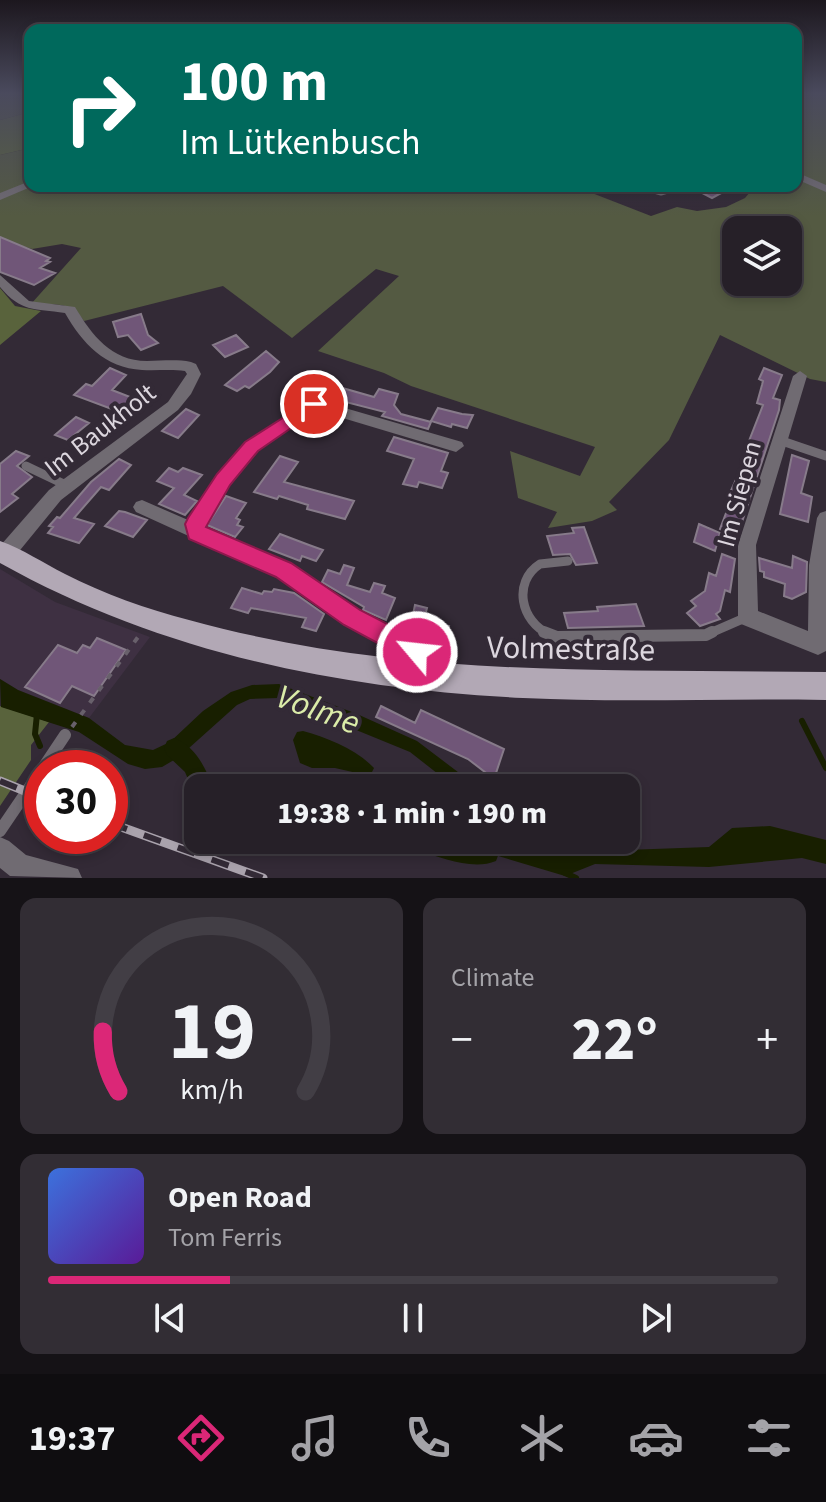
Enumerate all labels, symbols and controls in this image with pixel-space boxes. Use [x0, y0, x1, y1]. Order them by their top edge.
text: 100 m [180, 43, 328, 122]
icon: right [48, 56, 152, 160]
text: Im Lütkenbusch [180, 117, 421, 168]
map controls [722, 216, 802, 296]
button: layers [722, 216, 802, 296]
pin [280, 370, 348, 438]
street label: Im Baukholt [36, 374, 164, 485]
icon: arrive [292, 382, 336, 426]
street label: Im Siepen [707, 437, 771, 551]
position arrow [375, 610, 459, 694]
street label: Volmestraße [486, 625, 656, 673]
water label: Volme [270, 672, 366, 748]
speed limit sign: 30 [24, 750, 128, 854]
text: 19:38 · 1 min · 190 m [277, 792, 547, 835]
text: Climate [451, 959, 535, 996]
text: 19 [168, 973, 255, 1091]
text: 22° [571, 998, 658, 1083]
text: − [451, 1009, 473, 1072]
text: + [756, 1009, 778, 1072]
text: km/h [180, 1070, 243, 1110]
text: Open Road [168, 1176, 312, 1219]
text: Tom Ferris [168, 1219, 282, 1256]
icon: previous [148, 1296, 192, 1340]
icon: pause [391, 1296, 435, 1340]
icon: next [634, 1296, 678, 1340]
icon: directions [173, 1410, 229, 1466]
icon: music [287, 1410, 343, 1466]
icon: phone [400, 1410, 456, 1466]
icon: climate [514, 1410, 570, 1466]
icon: car [628, 1410, 684, 1466]
icon: filters [741, 1410, 797, 1466]
text: 19:37 [29, 1413, 116, 1464]

